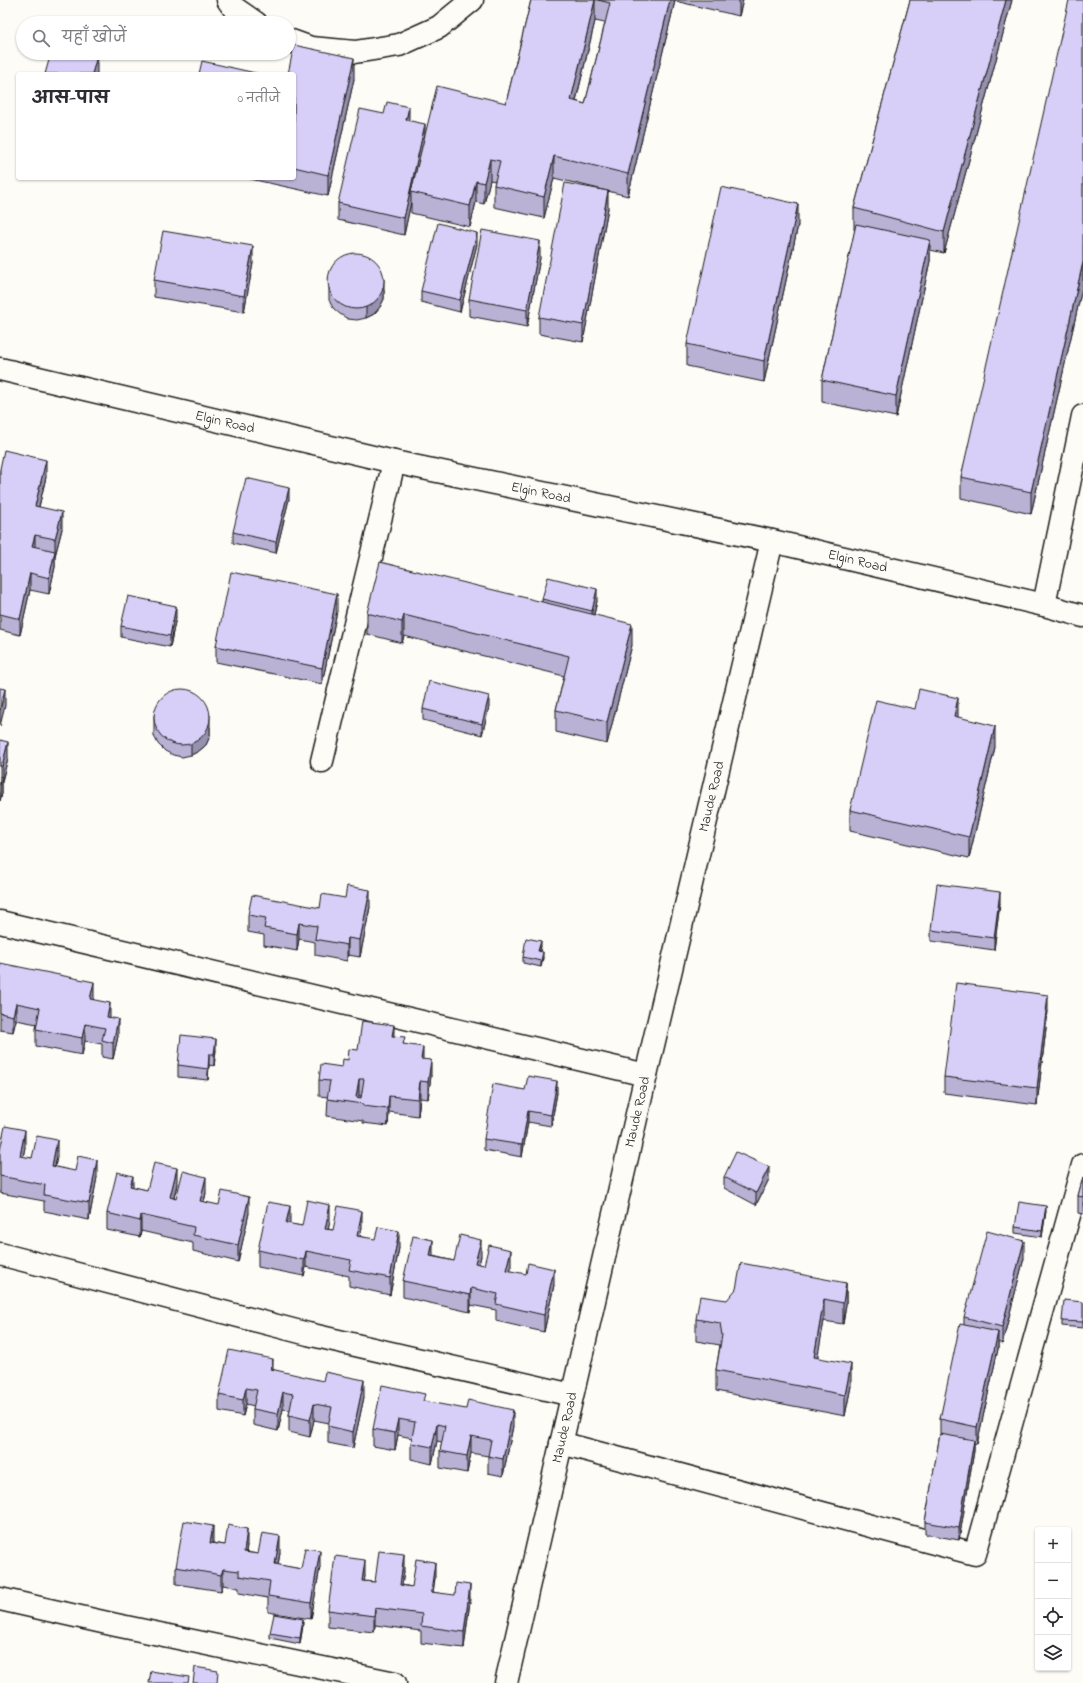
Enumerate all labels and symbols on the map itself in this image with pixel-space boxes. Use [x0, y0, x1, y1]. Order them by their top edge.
street label: Elgin Road [193, 405, 257, 439]
street label: Elgin Road [509, 476, 573, 509]
street label: Elgin Road [826, 544, 890, 578]
street label: Maude Road [693, 759, 730, 834]
street label: Maude Road [619, 1074, 656, 1149]
street label: Maude Road [546, 1390, 583, 1465]

